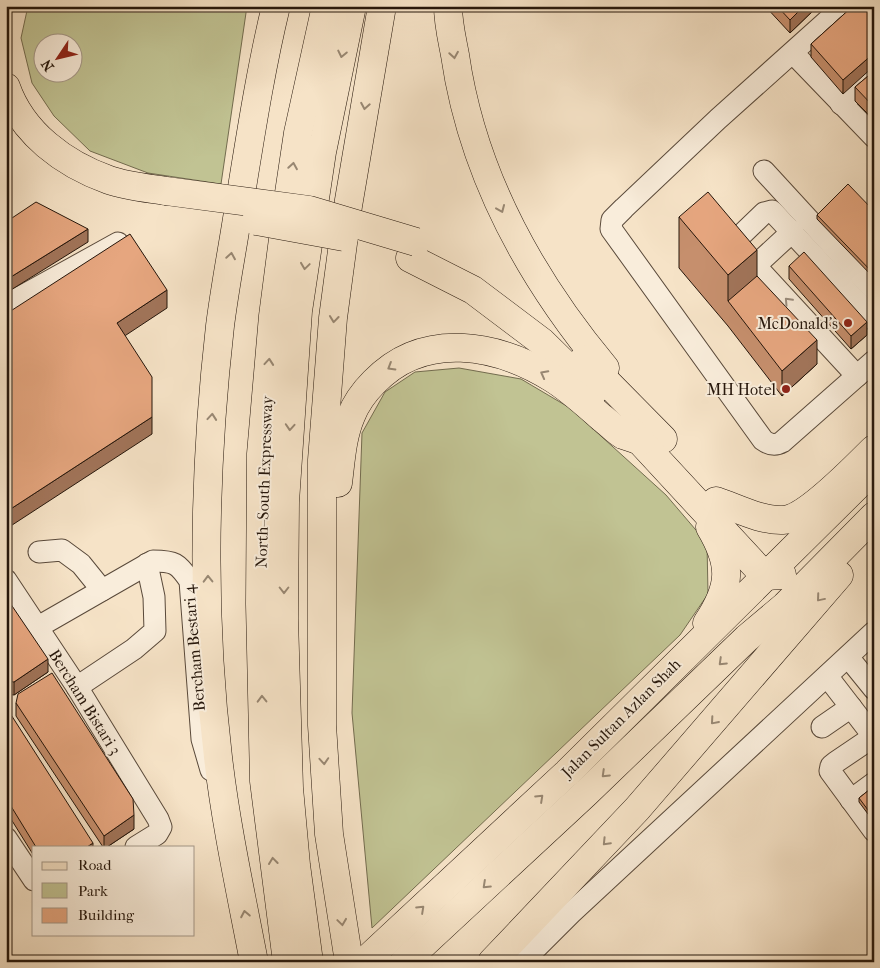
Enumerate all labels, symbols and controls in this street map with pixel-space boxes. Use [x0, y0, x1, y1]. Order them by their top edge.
north arrow [32, 32, 82, 82]
one-way arrow [338, 50, 348, 58]
one-way arrow [449, 50, 459, 59]
text: N [38, 56, 58, 74]
one-way arrow [361, 102, 371, 110]
one-way arrow [287, 162, 298, 170]
one-way arrow [496, 205, 506, 213]
one-way arrow [226, 251, 236, 260]
one-way arrow [300, 262, 311, 270]
one-way arrow [785, 298, 794, 307]
place label: McDonald's [757, 314, 838, 333]
one-way arrow [329, 315, 340, 323]
marker: McDonald's [842, 317, 854, 329]
one-way arrow [263, 358, 274, 366]
one-way arrow [388, 361, 397, 371]
one-way arrow [540, 370, 549, 380]
place label: MH Hotel [707, 380, 777, 399]
marker: MH Hotel [780, 383, 792, 395]
street label: North–South Expressway [251, 395, 277, 568]
one-way arrow [207, 413, 218, 421]
one-way arrow [285, 424, 296, 432]
one-way arrow [203, 575, 213, 582]
street label: Bercham Bestari 4 [179, 583, 209, 712]
one-way arrow [279, 586, 289, 594]
one-way arrow [817, 592, 825, 601]
street label: Bercham Bistari 3 [45, 646, 125, 758]
street label: Jalan Sultan Azlan Shah [556, 654, 685, 783]
one-way arrow [719, 656, 728, 665]
one-way arrow [257, 695, 267, 703]
one-way arrow [711, 716, 720, 725]
one-way arrow [319, 757, 330, 765]
one-way arrow [602, 768, 611, 777]
one-way arrow [534, 795, 543, 804]
one-way arrow [602, 837, 611, 846]
legend [32, 846, 195, 936]
text: Road [78, 856, 112, 874]
one-way arrow [268, 857, 279, 865]
one-way arrow [483, 879, 492, 888]
text: Park [78, 882, 108, 900]
text: Building [78, 906, 135, 924]
one-way arrow [416, 906, 425, 915]
one-way arrow [241, 909, 251, 918]
one-way arrow [336, 918, 347, 926]

